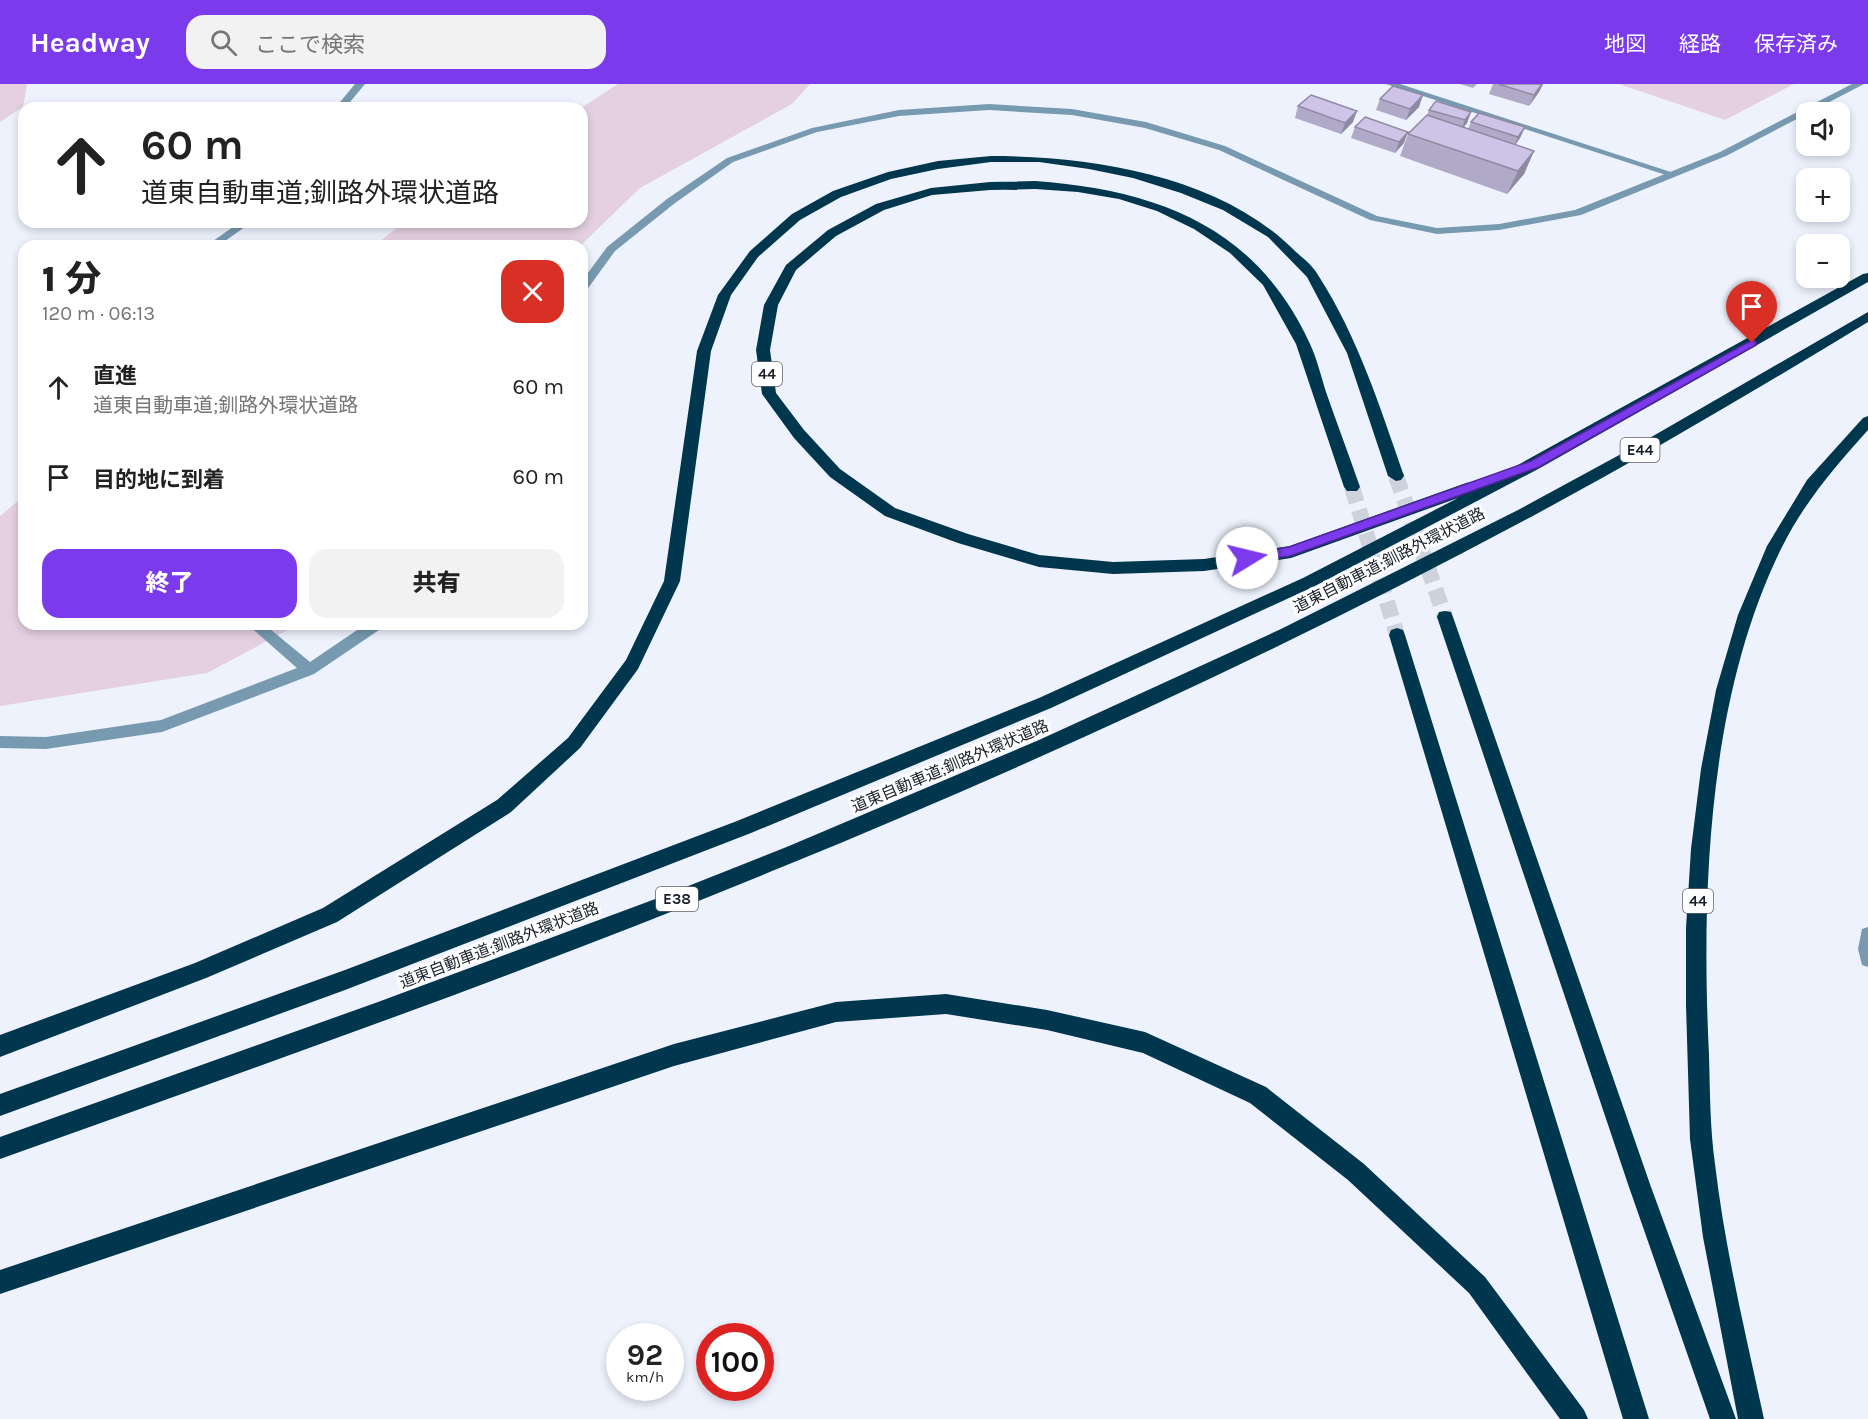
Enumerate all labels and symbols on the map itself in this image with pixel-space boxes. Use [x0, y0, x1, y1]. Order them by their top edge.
pin [1726, 281, 1777, 343]
road number: 44 [752, 362, 782, 386]
road number: E44 [1620, 438, 1660, 462]
street label: 道東自動車道;釧路外環状道路 [1290, 503, 1488, 617]
position arrow [1215, 526, 1279, 590]
street label: 道東自動車道;釧路外環状道路 [849, 716, 1051, 816]
road number: E38 [656, 887, 698, 911]
road number: 44 [1683, 889, 1713, 913]
street label: 道東自動車道;釧路外環状道路 [397, 898, 601, 992]
speed limit sign: 100 [696, 1323, 774, 1401]

